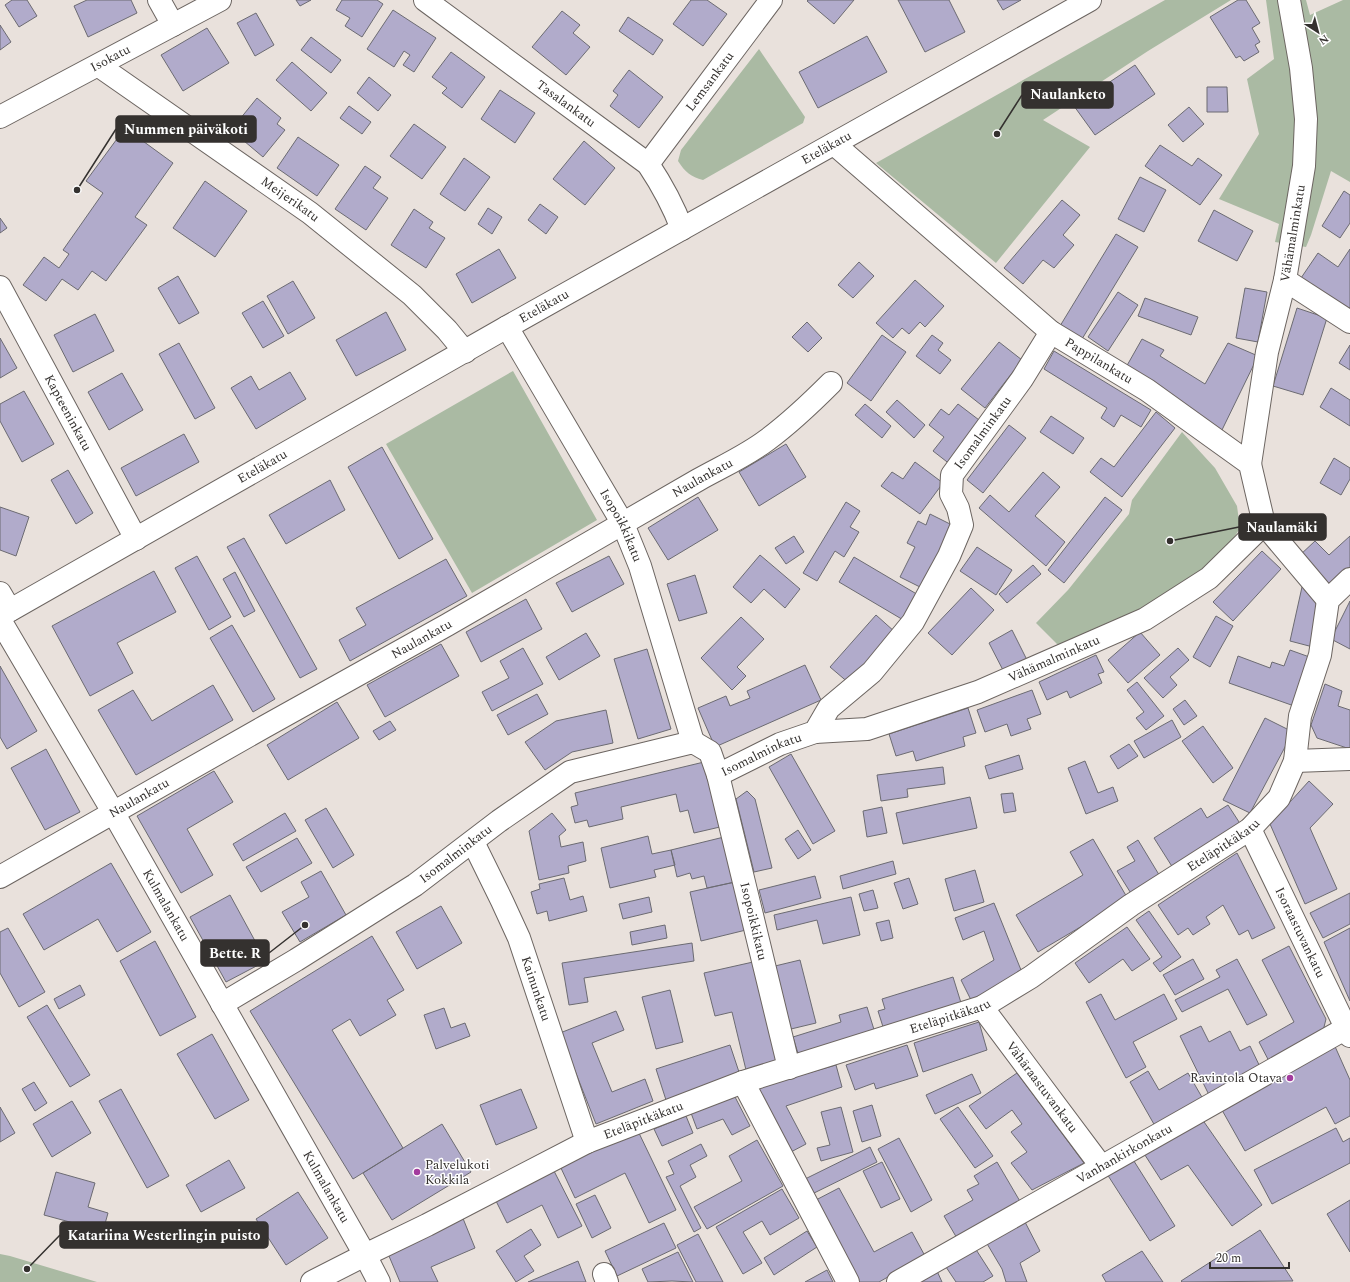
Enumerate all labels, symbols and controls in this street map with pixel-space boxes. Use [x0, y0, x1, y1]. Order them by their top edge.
north arrow [1298, 12, 1338, 52]
text: N [1315, 30, 1332, 49]
street label: Isokatu [87, 39, 134, 77]
street label: Lemsankatu [681, 47, 739, 116]
street label: Tasalankatu [532, 75, 600, 132]
callout: Naulanketo [1022, 82, 1113, 108]
text: Naulanketo [1030, 84, 1106, 105]
callout: Nummen päiväkoti [116, 116, 256, 142]
text: Nummen päiväkoti [124, 119, 248, 140]
street label: Eteläkatu [798, 126, 855, 170]
street label: Meijerikatu [257, 172, 324, 227]
street label: Vähämalminkatu [1275, 183, 1311, 283]
street label: Eteläkatu [515, 284, 573, 328]
street label: Pappilankatu [1061, 333, 1137, 389]
street label: Kapteeninkatu [39, 371, 97, 455]
street label: Isomalminkatu [949, 392, 1017, 474]
street label: Eteläkatu [234, 444, 291, 489]
street label: Naulankatu [668, 453, 737, 503]
street label: Isopoikkikatu [594, 485, 647, 565]
callout: Naulamäki [1239, 514, 1326, 540]
text: Naulamäki [1246, 517, 1318, 538]
street label: Naulankatu [387, 614, 456, 664]
street label: Vähämalminkatu [1005, 630, 1103, 688]
street label: Isomalminkatu [718, 727, 804, 782]
street label: Naulankatu [105, 773, 173, 823]
street label: Eteläpitkäkatu [1183, 814, 1265, 877]
street label: Isomalminkatu [415, 820, 496, 888]
street label: Kulmalankatu [137, 865, 195, 945]
street label: Isopoikkikatu [734, 880, 773, 963]
street label: Isoraastuvankatu [1270, 884, 1330, 981]
callout: Bette. R [201, 940, 269, 966]
text: Bette. R [209, 943, 262, 964]
street label: Kainunkatu [516, 954, 556, 1024]
street label: Eteläpitkäkatu [907, 994, 995, 1039]
street label: Vähäraastuvankatu [1001, 1037, 1083, 1137]
place label: Ravintola Otava [1190, 1068, 1283, 1088]
marker: Ravintola Otava [1285, 1073, 1295, 1083]
street label: Eteläpitkäkatu [600, 1096, 686, 1145]
street label: Vanhankirkonkatu [1073, 1119, 1176, 1189]
street label: Kulmalankatu [298, 1147, 355, 1227]
place label: Palvelukoti Kokkila [425, 1155, 489, 1190]
marker: Palvelukoti Kokkila [412, 1167, 422, 1177]
callout: Katariina Westerlingin puisto [60, 1222, 268, 1248]
text: Katariina Westerlingin puisto [68, 1225, 261, 1246]
scale bar [1210, 1244, 1289, 1270]
text: 20 m [1216, 1249, 1241, 1268]

